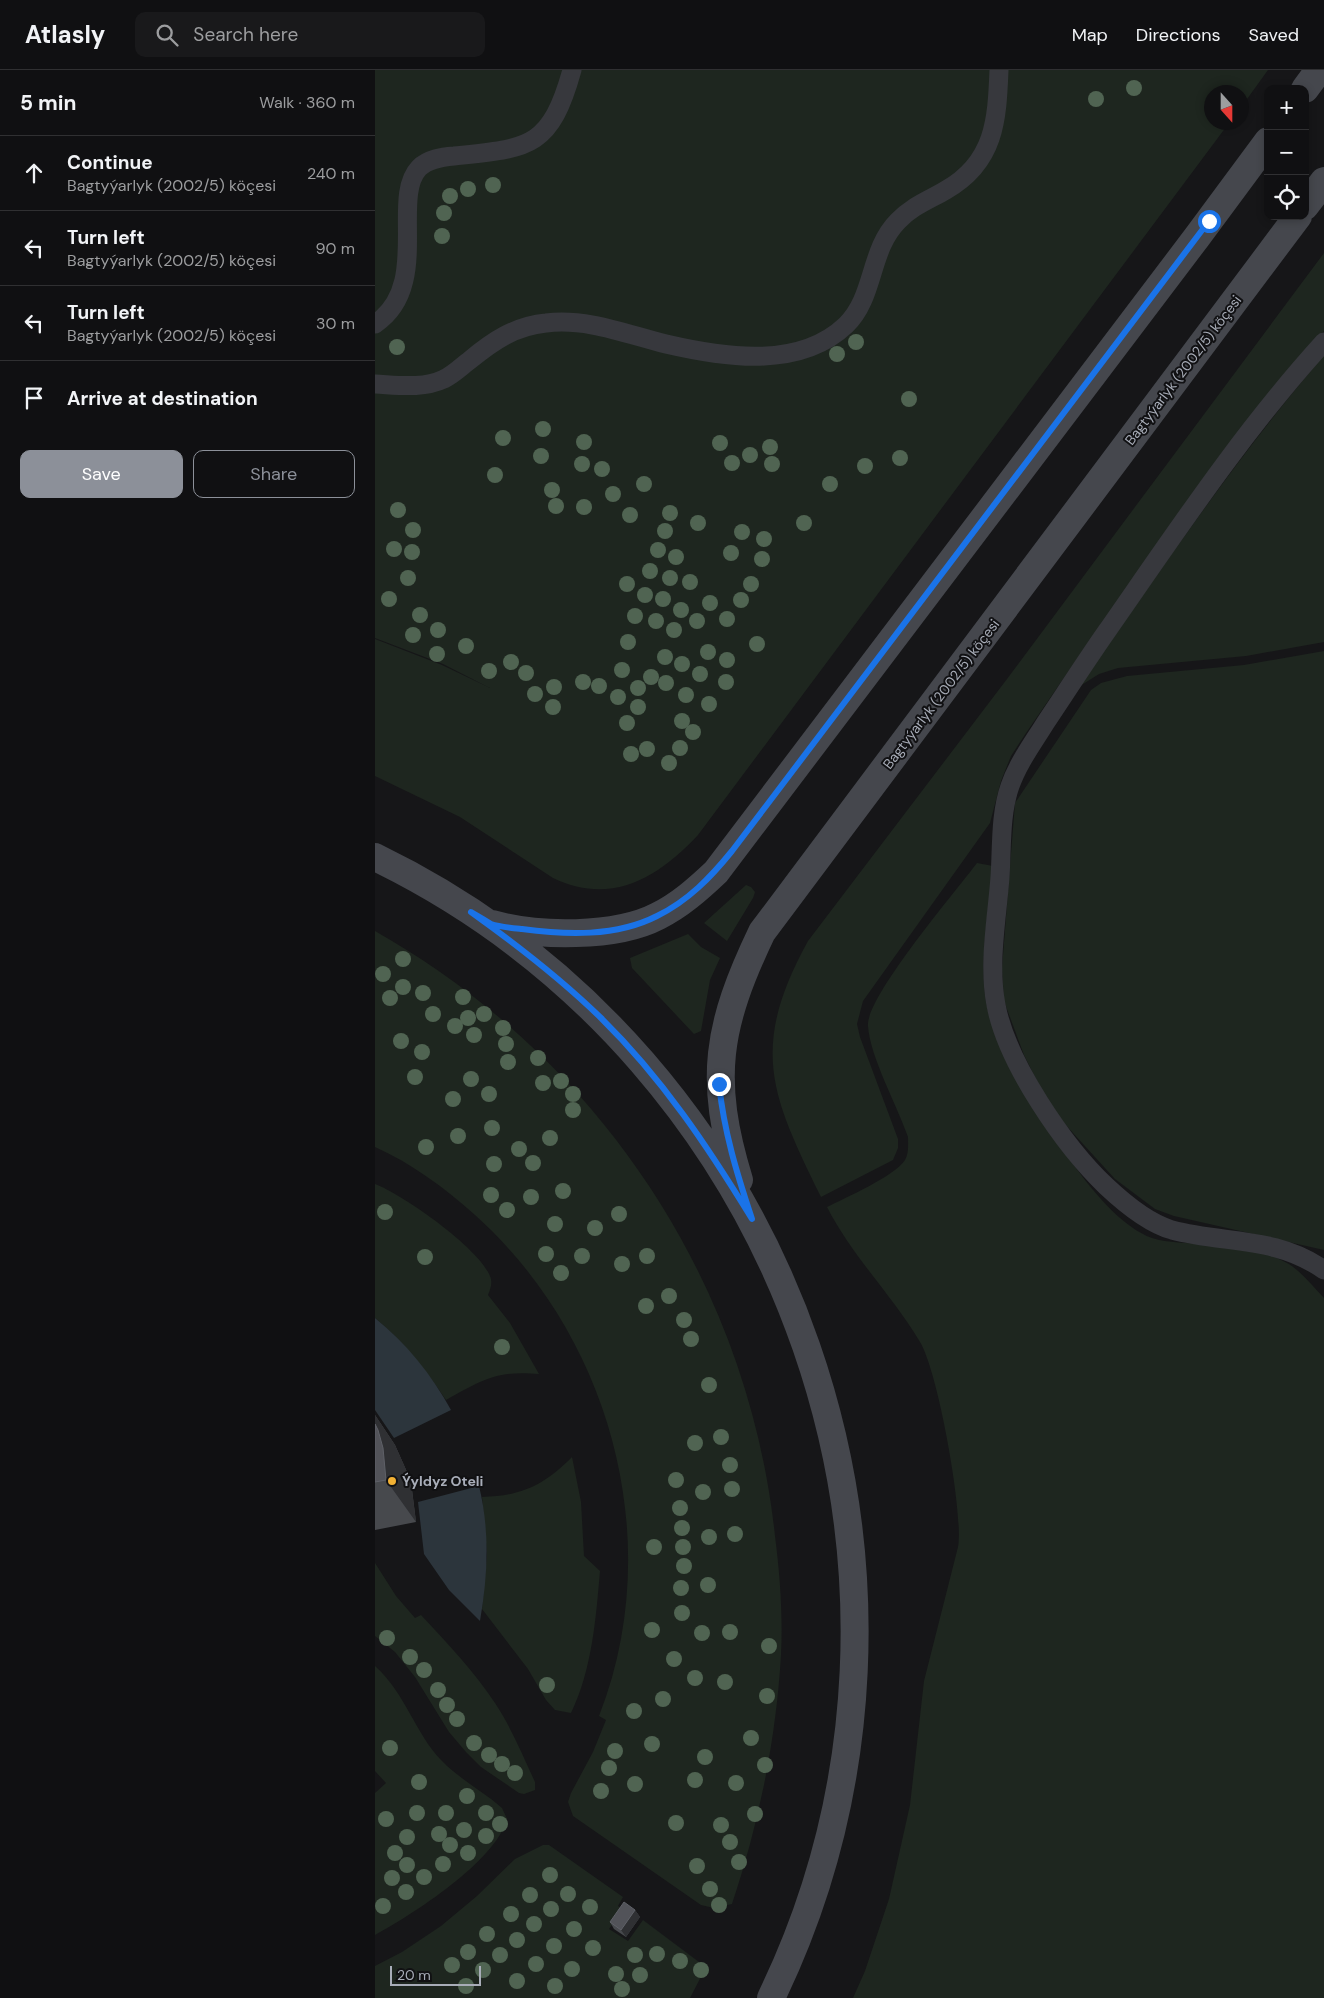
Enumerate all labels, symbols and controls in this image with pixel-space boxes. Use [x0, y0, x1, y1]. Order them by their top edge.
search box [135, 12, 485, 57]
text: Atlasly [25, 19, 105, 50]
icon: search [153, 21, 181, 49]
text: Search here [193, 22, 298, 47]
text: Map [1072, 23, 1108, 47]
text: Directions [1136, 23, 1221, 47]
text: Saved [1249, 23, 1299, 47]
north arrow [1204, 85, 1249, 130]
map controls [1264, 85, 1309, 220]
button: + [1264, 85, 1309, 130]
text: 5 min [20, 89, 76, 117]
text: Walk · 360 m [259, 92, 355, 113]
button: − [1264, 130, 1309, 175]
text: Continue [67, 150, 153, 175]
icon: ahead [20, 159, 48, 187]
text: 240 m [307, 163, 355, 184]
text: Bagtyýarlyk (2002/5) köçesi [67, 175, 276, 196]
button: locate [1264, 175, 1309, 220]
route start [1198, 210, 1221, 233]
text: Turn left [67, 225, 145, 250]
icon: left [20, 234, 48, 262]
text: 90 m [315, 238, 355, 259]
text: Bagtyýarlyk (2002/5) köçesi [67, 250, 276, 271]
street label: Bagtyýarlyk (2002/5) köçesi [1121, 292, 1245, 448]
text: Turn left [67, 300, 145, 325]
icon: left [20, 309, 48, 337]
text: 30 m [316, 313, 355, 334]
text: Bagtyýarlyk (2002/5) köçesi [67, 325, 276, 346]
icon: arrive [20, 384, 48, 412]
text: Arrive at destination [67, 386, 258, 411]
button: Save [20, 450, 183, 498]
button: Share [193, 450, 355, 498]
street label: Bagtyýarlyk (2002/5) köçesi [879, 616, 1003, 772]
route end [708, 1073, 731, 1096]
place label: Ýyldyz Oteli [402, 1472, 484, 1490]
marker: Ýyldyz Oteli [386, 1475, 398, 1487]
scale bar [390, 1963, 481, 1986]
text: 20 m [397, 1966, 431, 1984]

